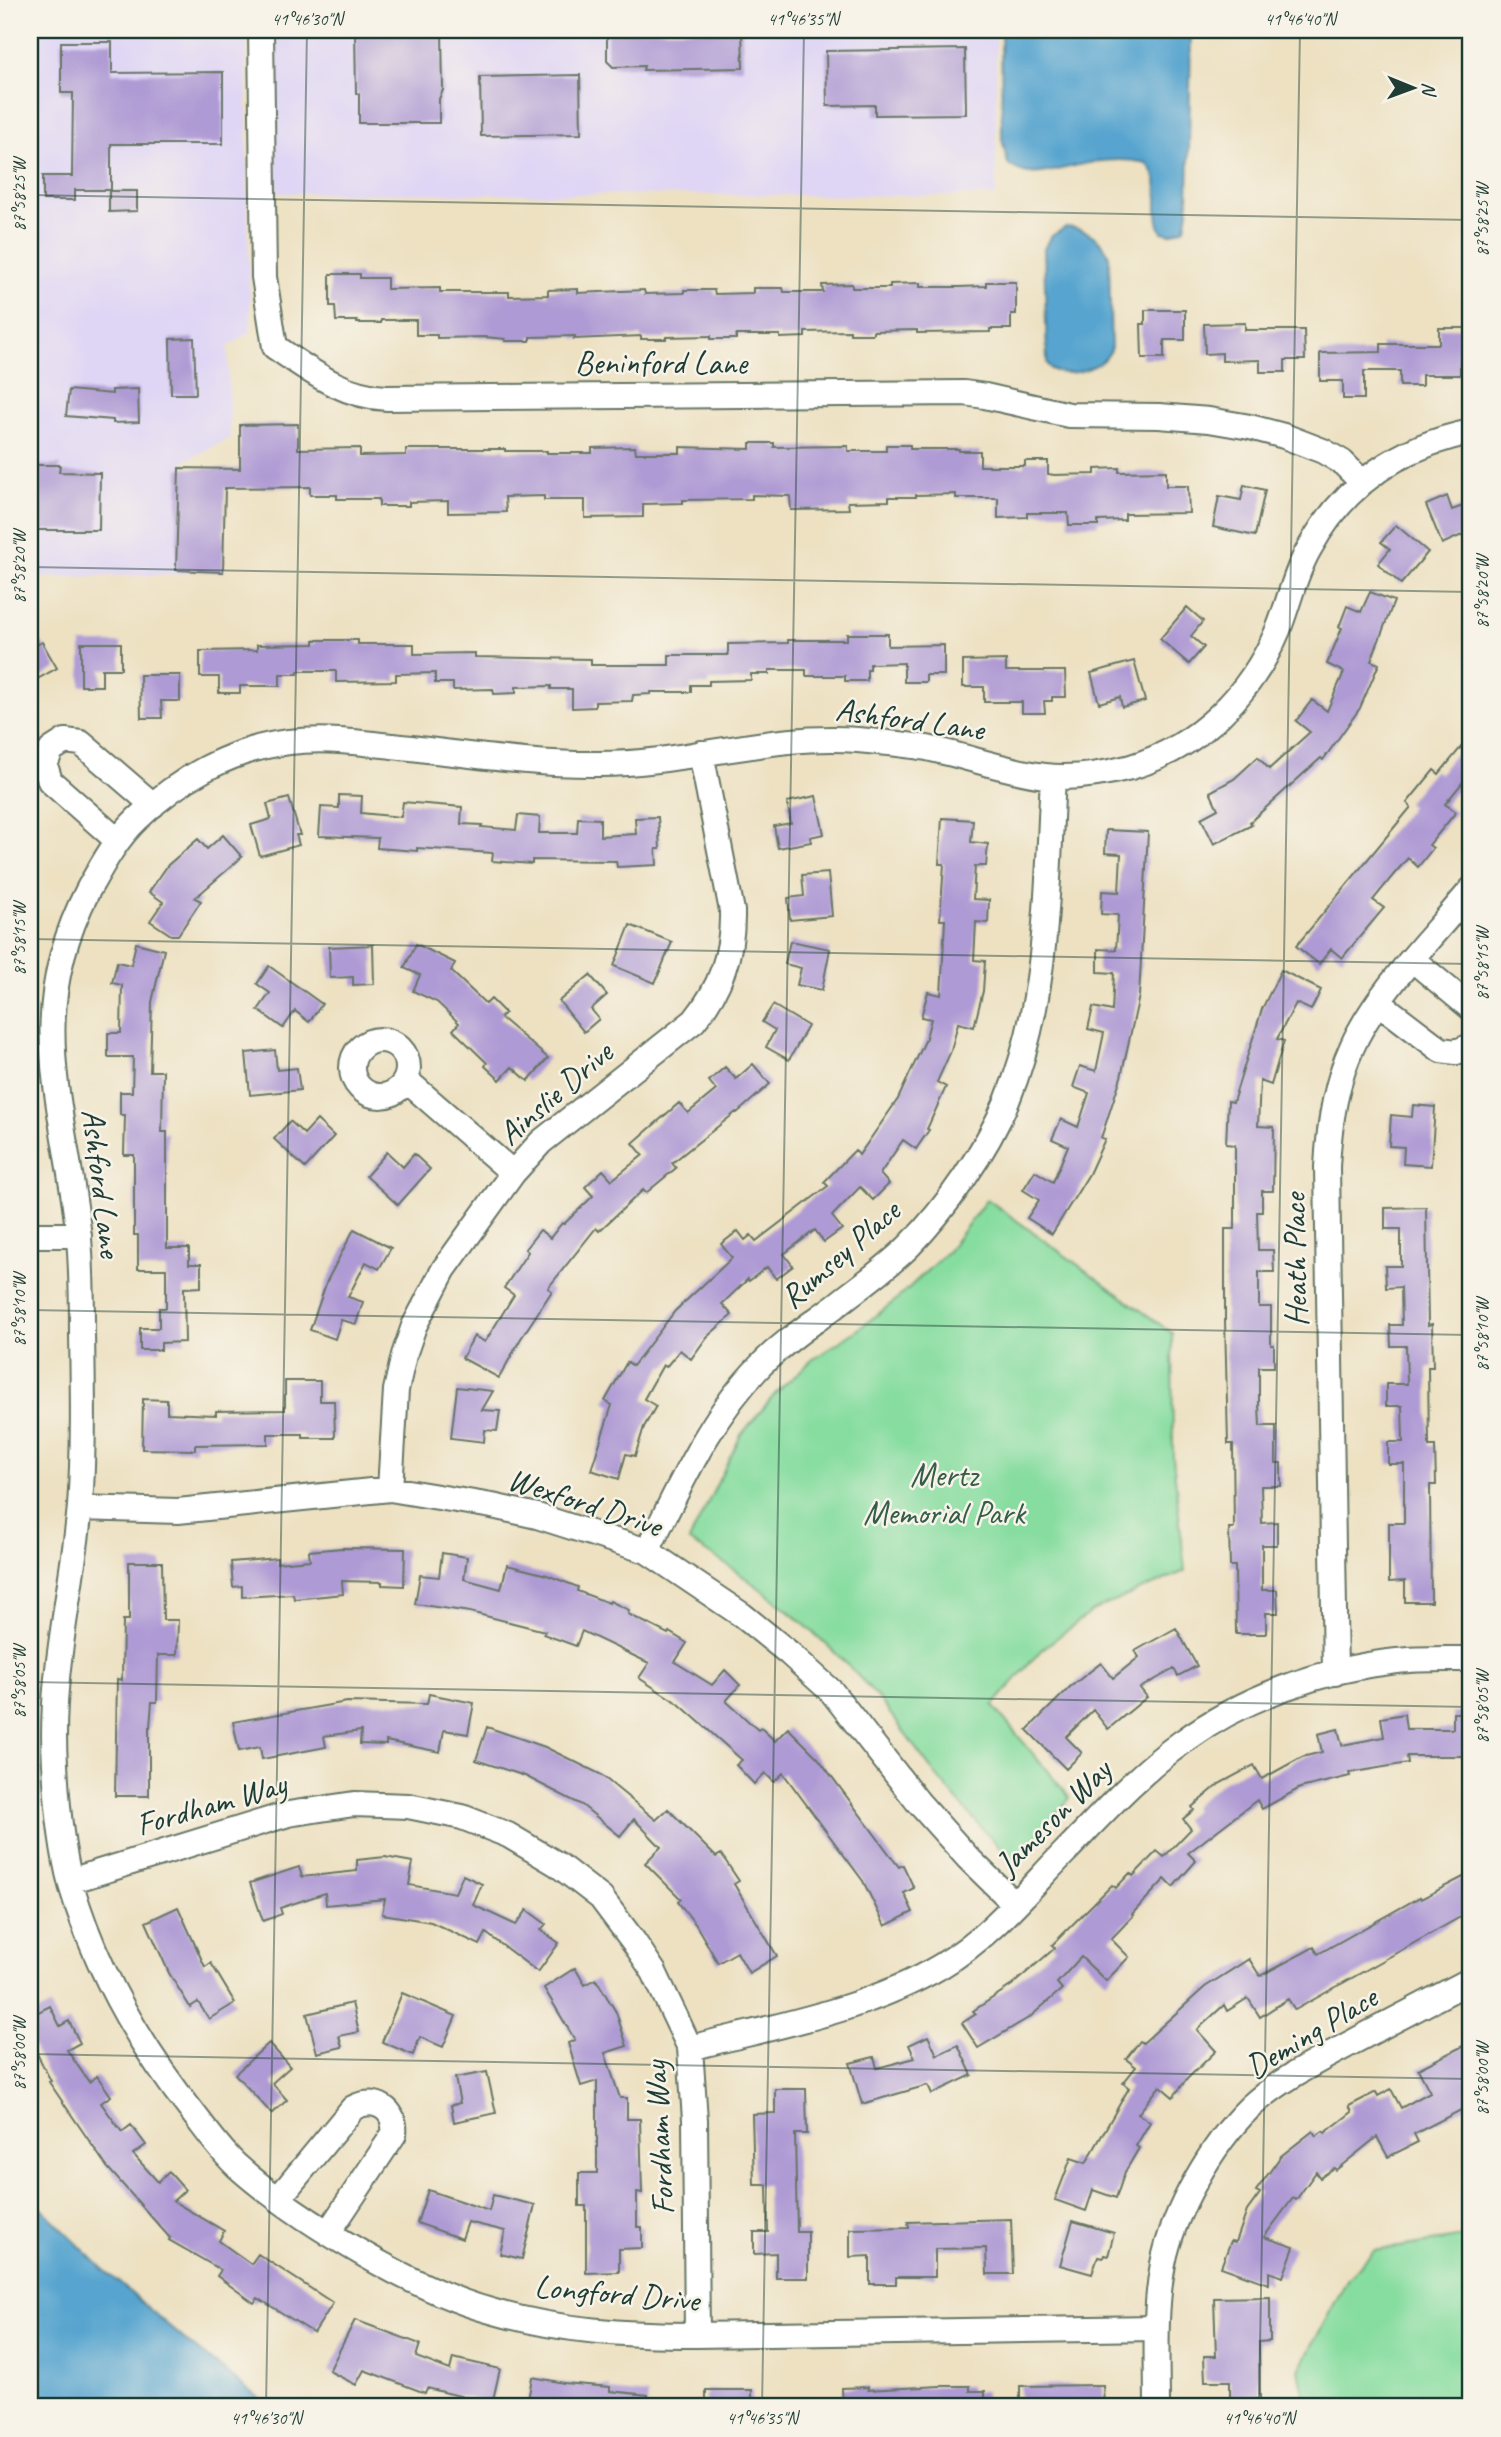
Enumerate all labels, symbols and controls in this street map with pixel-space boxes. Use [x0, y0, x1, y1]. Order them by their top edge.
text: 41°46'30"N [272, 8, 346, 30]
text: 41°46'35"N [768, 8, 842, 30]
text: 41°46'40"N [1265, 8, 1339, 30]
north arrow [1378, 52, 1448, 122]
text: N [1417, 82, 1441, 98]
text: 87°58'25"W [8, 155, 30, 232]
text: 87°58'25"W [1471, 180, 1493, 257]
street label: Beninford Lane [575, 342, 749, 384]
text: 87°58'20"W [8, 527, 30, 604]
text: 87°58'20"W [1471, 552, 1493, 629]
street label: Ashford Lane [833, 688, 989, 751]
text: 87°58'15"W [8, 899, 30, 976]
text: 87°58'15"W [1471, 924, 1493, 1001]
street label: Ainslie Drive [489, 1030, 623, 1154]
street label: Ashford Lane [72, 1106, 132, 1262]
street label: Rumsey Place [771, 1189, 910, 1318]
street label: Heath Place [1273, 1191, 1317, 1327]
text: 87°58'10"W [8, 1270, 30, 1347]
text: 87°58'10"W [1471, 1295, 1493, 1372]
park label: Mertz Memorial Park [863, 1454, 1027, 1534]
street label: Wexford Drive [503, 1457, 669, 1547]
text: 87°58'05"W [8, 1642, 30, 1719]
text: 87°58'05"W [1471, 1667, 1493, 1744]
street label: Jameson Way [984, 1748, 1122, 1886]
street label: Fordham Way [131, 1762, 293, 1845]
street label: Deming Place [1237, 1975, 1387, 2088]
text: 87°58'00"W [8, 2014, 30, 2091]
text: 87°58'00"W [1471, 2039, 1493, 2116]
street label: Fordham Way [634, 2057, 684, 2216]
street label: Longford Drive [533, 2265, 703, 2321]
text: 41°46'30"N [231, 2407, 305, 2429]
text: 41°46'35"N [727, 2407, 801, 2429]
text: 41°46'40"N [1224, 2407, 1298, 2429]

